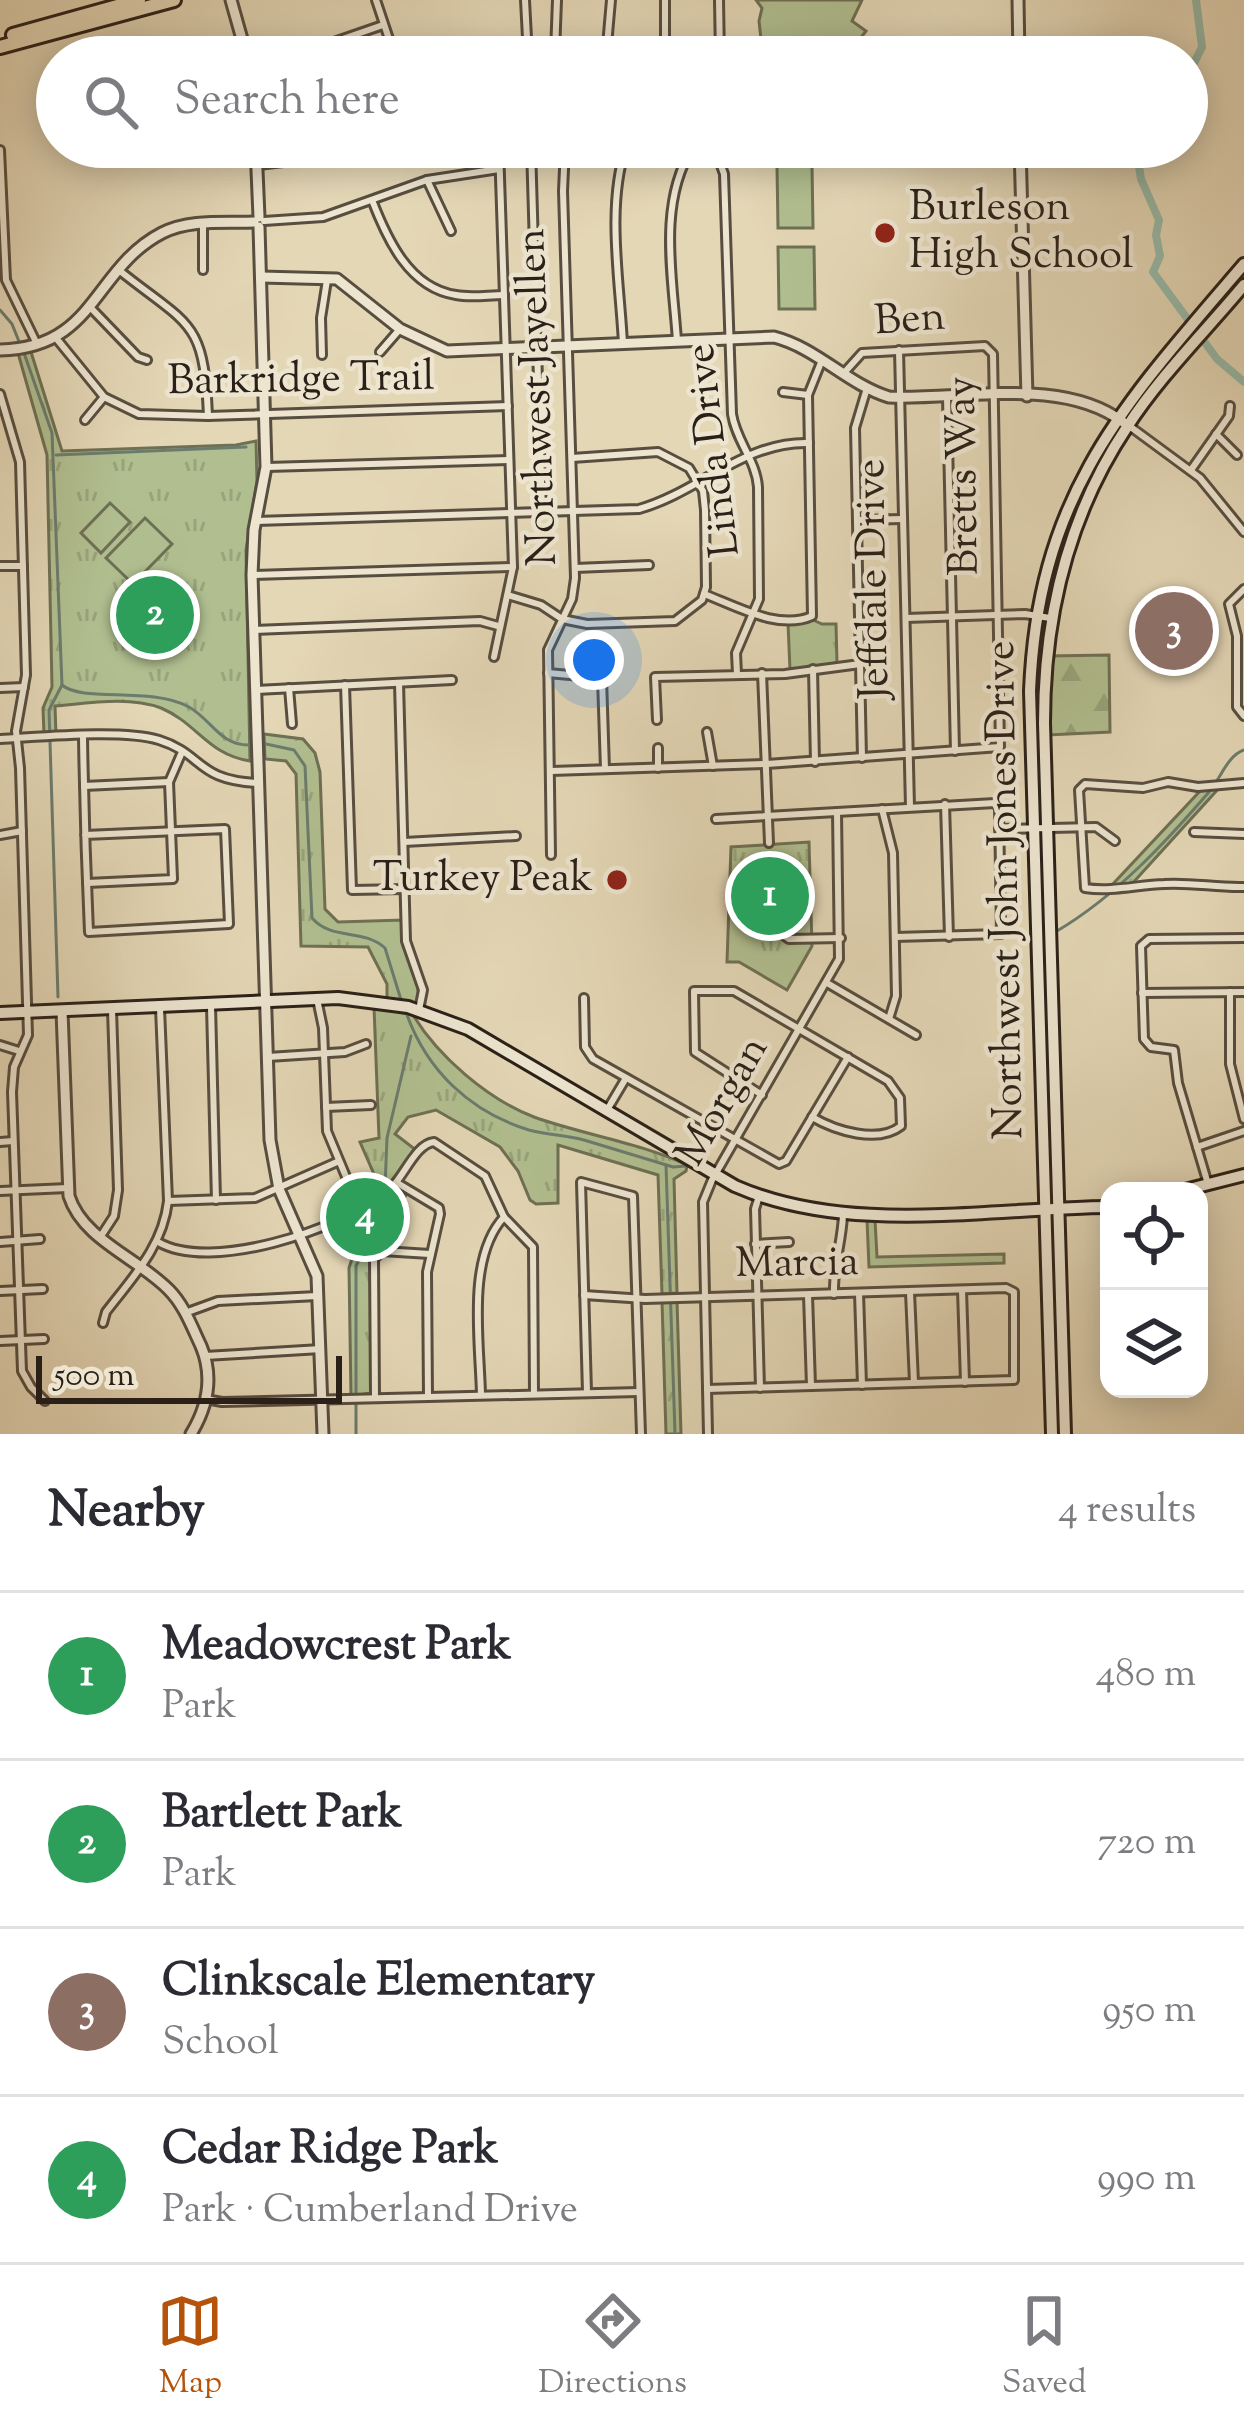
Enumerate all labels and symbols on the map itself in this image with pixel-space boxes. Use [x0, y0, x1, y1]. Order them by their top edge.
place label: Burleson High School [909, 179, 1134, 287]
marker: Burleson High School [872, 220, 898, 246]
street label: Northwest Jayellen [503, 227, 575, 567]
street label: Ben [873, 289, 947, 353]
street label: Linda Drive [672, 340, 758, 560]
street label: Barkridge Trail [167, 349, 435, 413]
street label: Bretts Way [933, 376, 997, 576]
street label: Jeffdale Drive [843, 458, 907, 702]
pin: 2 [116, 570, 194, 660]
pin: 3 [1135, 586, 1213, 676]
your location [564, 630, 624, 690]
street label: Northwest John Jones Drive [973, 640, 1041, 1140]
place label: Turkey Peak [373, 850, 593, 910]
pin: 1 [731, 851, 809, 941]
marker: Turkey Peak [604, 867, 630, 893]
street label: Morgan [663, 1026, 785, 1178]
pin: 4 [326, 1172, 404, 1262]
street label: Marcia [735, 1234, 859, 1296]
scale bar [36, 1350, 342, 1403]

